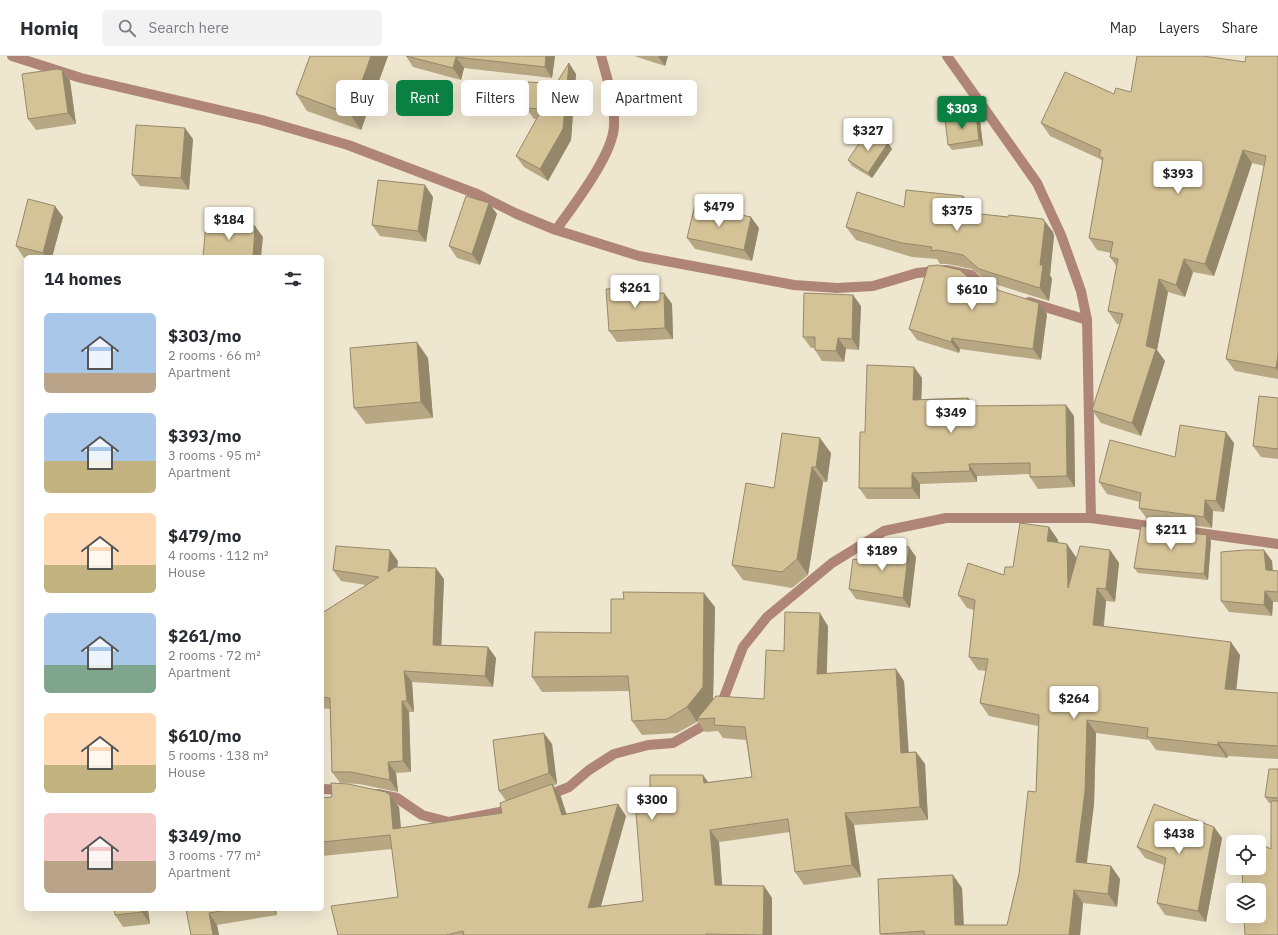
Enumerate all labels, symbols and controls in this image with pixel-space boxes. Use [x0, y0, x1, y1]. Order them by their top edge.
search box [102, 10, 382, 46]
text: Homiq [20, 16, 78, 40]
icon: search [116, 17, 138, 39]
text: Search here [148, 18, 229, 37]
text: Map [1110, 19, 1137, 37]
text: Layers [1159, 19, 1200, 37]
text: Share [1222, 19, 1258, 37]
chip: Buy [336, 80, 388, 116]
chip: Rent [396, 80, 453, 116]
chip: Filters [461, 80, 529, 116]
chip: New [537, 80, 593, 116]
chip: Apartment [601, 80, 697, 116]
pin: $303 [938, 96, 986, 130]
text: $303 [946, 100, 978, 117]
pin: $327 [844, 118, 892, 152]
text: $327 [852, 122, 884, 139]
pin: $393 [1154, 161, 1202, 195]
text: $393 [1162, 165, 1194, 182]
pin: $479 [695, 194, 743, 228]
text: $479 [703, 198, 735, 215]
pin: $375 [933, 198, 981, 232]
text: $375 [941, 202, 973, 219]
pin: $184 [205, 207, 253, 241]
text: $184 [213, 211, 245, 228]
text: 14 homes [44, 268, 121, 290]
icon: filters [282, 268, 304, 290]
pin: $261 [611, 275, 659, 309]
pin: $610 [948, 277, 996, 311]
text: $261 [619, 279, 651, 296]
text: $610 [956, 281, 988, 298]
text: $303/mo [168, 325, 241, 347]
icon: home [76, 329, 124, 377]
text: 2 rooms · 66 m² [168, 347, 261, 364]
text: Apartment [168, 364, 231, 381]
pin: $349 [927, 400, 975, 434]
text: $349 [935, 404, 967, 421]
text: $393/mo [168, 425, 241, 447]
icon: home [76, 429, 124, 477]
text: 3 rooms · 95 m² [168, 447, 261, 464]
text: Apartment [168, 464, 231, 481]
pin: $211 [1147, 517, 1195, 551]
text: $211 [1155, 521, 1187, 538]
text: $479/mo [168, 525, 241, 547]
icon: home [76, 529, 124, 577]
pin: $189 [858, 538, 906, 572]
text: $189 [866, 542, 898, 559]
text: 4 rooms · 112 m² [168, 547, 269, 564]
text: House [168, 564, 205, 581]
text: $261/mo [168, 625, 241, 647]
icon: home [76, 629, 124, 677]
text: 2 rooms · 72 m² [168, 647, 261, 664]
text: Apartment [168, 664, 231, 681]
pin: $264 [1050, 686, 1098, 720]
text: $264 [1058, 690, 1090, 707]
text: $610/mo [168, 725, 241, 747]
icon: home [76, 729, 124, 777]
text: 5 rooms · 138 m² [168, 747, 269, 764]
text: House [168, 764, 205, 781]
pin: $300 [628, 787, 676, 821]
text: $300 [636, 791, 668, 808]
pin: $438 [1155, 821, 1203, 855]
text: $349/mo [168, 825, 241, 847]
text: $438 [1163, 825, 1195, 842]
icon: home [76, 829, 124, 877]
map controls [1226, 835, 1266, 923]
button: locate [1226, 835, 1266, 875]
text: 3 rooms · 77 m² [168, 847, 261, 864]
text: Apartment [168, 864, 231, 881]
button: layers [1226, 883, 1266, 923]

